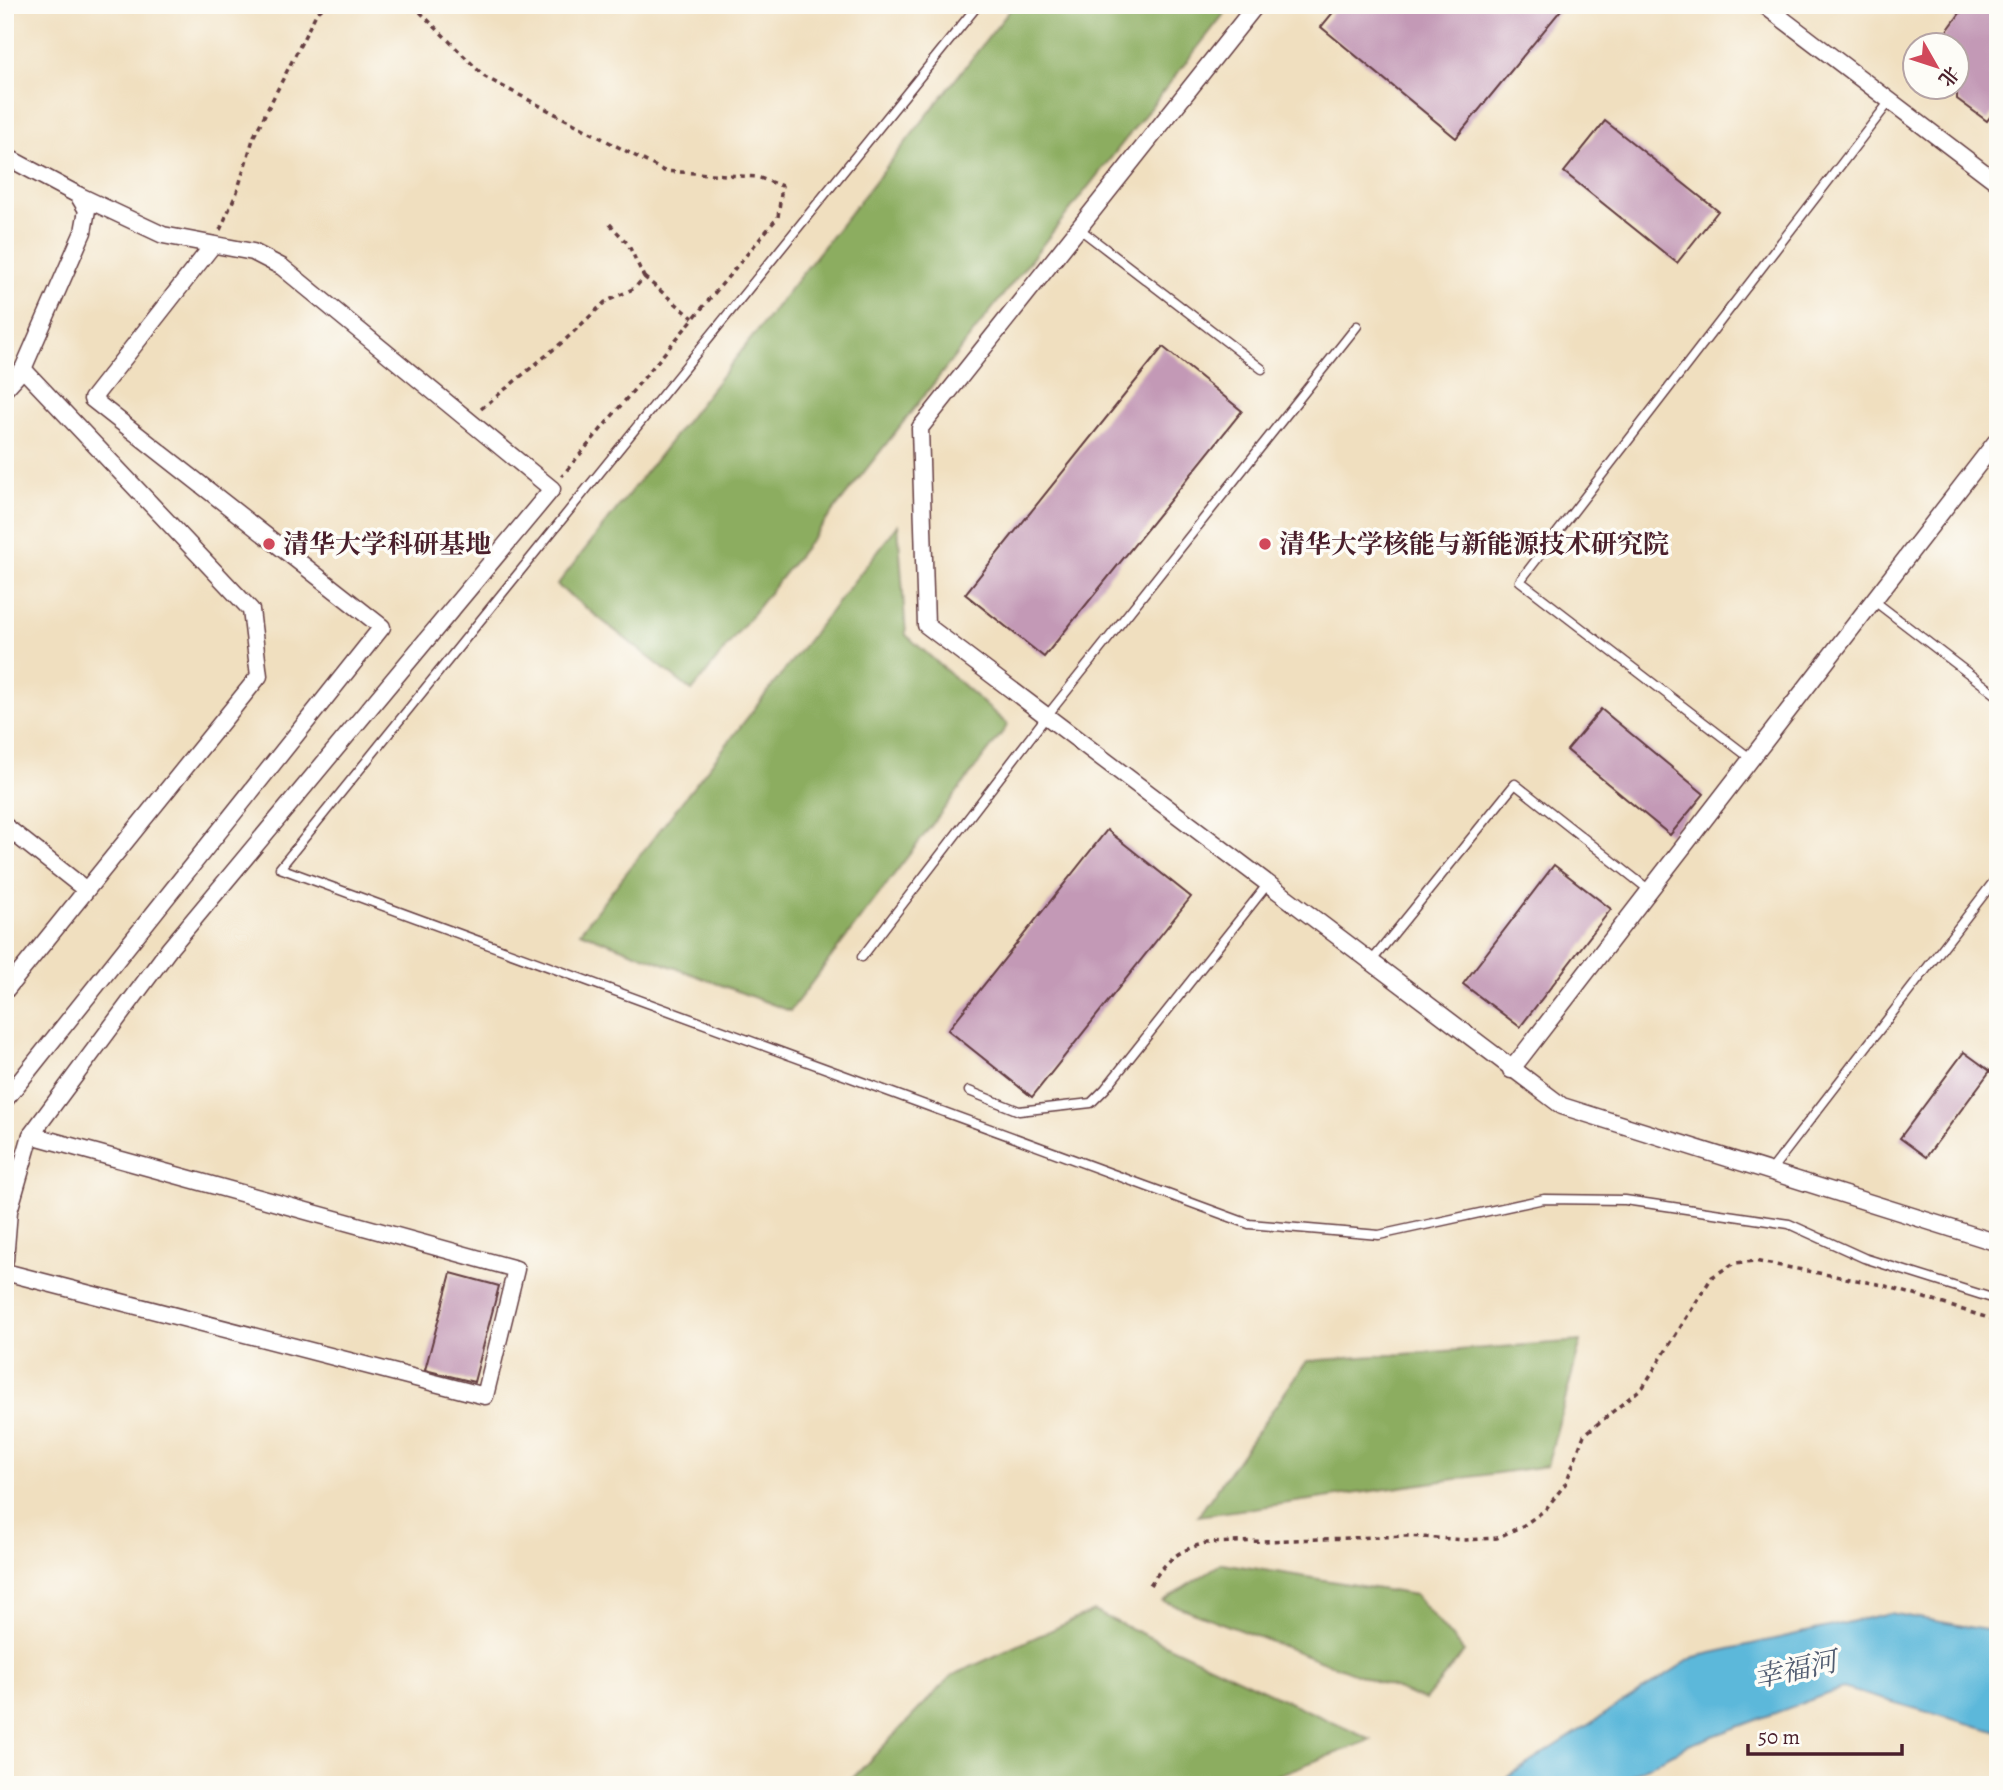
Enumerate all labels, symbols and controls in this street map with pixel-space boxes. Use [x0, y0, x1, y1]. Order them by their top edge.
north arrow [1902, 32, 1972, 102]
text: 北 [1932, 60, 1965, 92]
place label: 清华大学科研基地 [283, 527, 491, 562]
place label: 清华大学核能与新能源技术研究院 [1279, 527, 1669, 562]
marker: 清华大学科研基地 [261, 536, 277, 552]
marker: 清华大学核能与新能源技术研究院 [1257, 536, 1273, 552]
water label: 幸福河 [1750, 1642, 1845, 1697]
scale bar [1748, 1713, 1902, 1757]
text: 50 m [1758, 1723, 1800, 1751]

